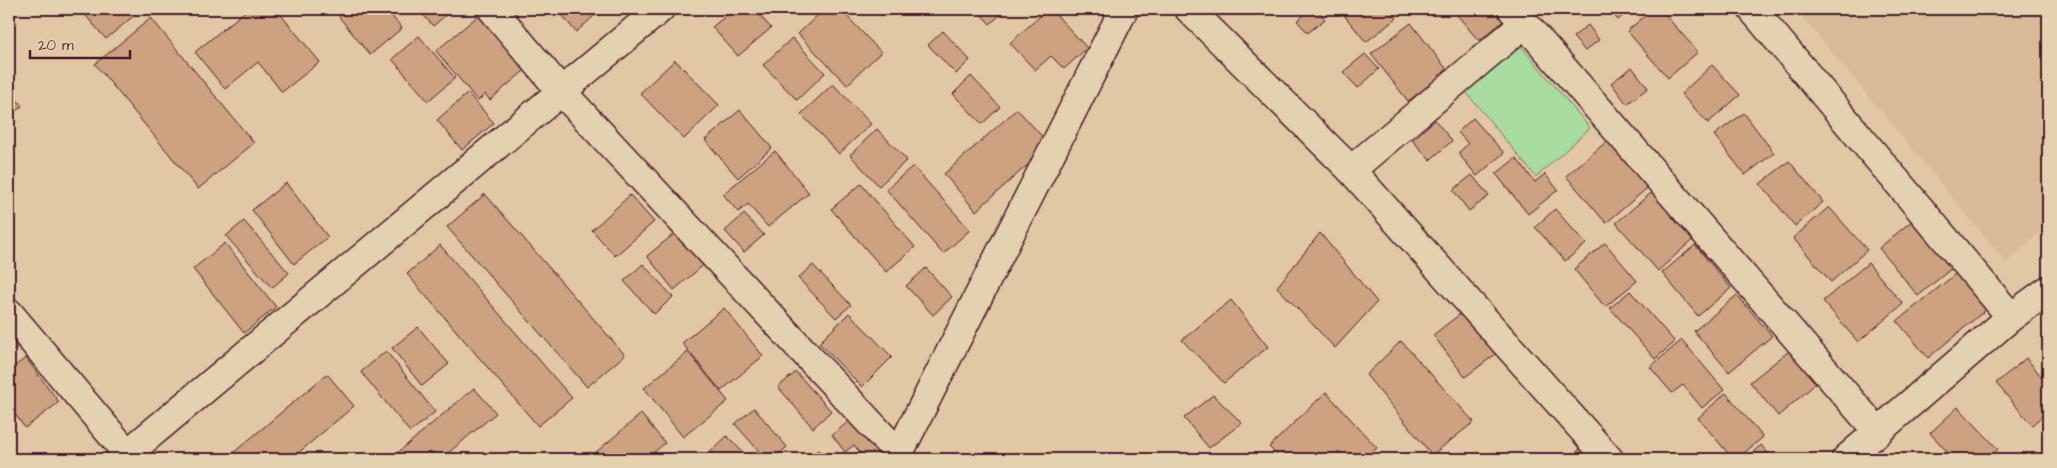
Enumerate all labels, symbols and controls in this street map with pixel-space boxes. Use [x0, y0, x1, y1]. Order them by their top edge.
scale bar [30, 28, 130, 60]
text: 20 m [38, 35, 74, 56]

